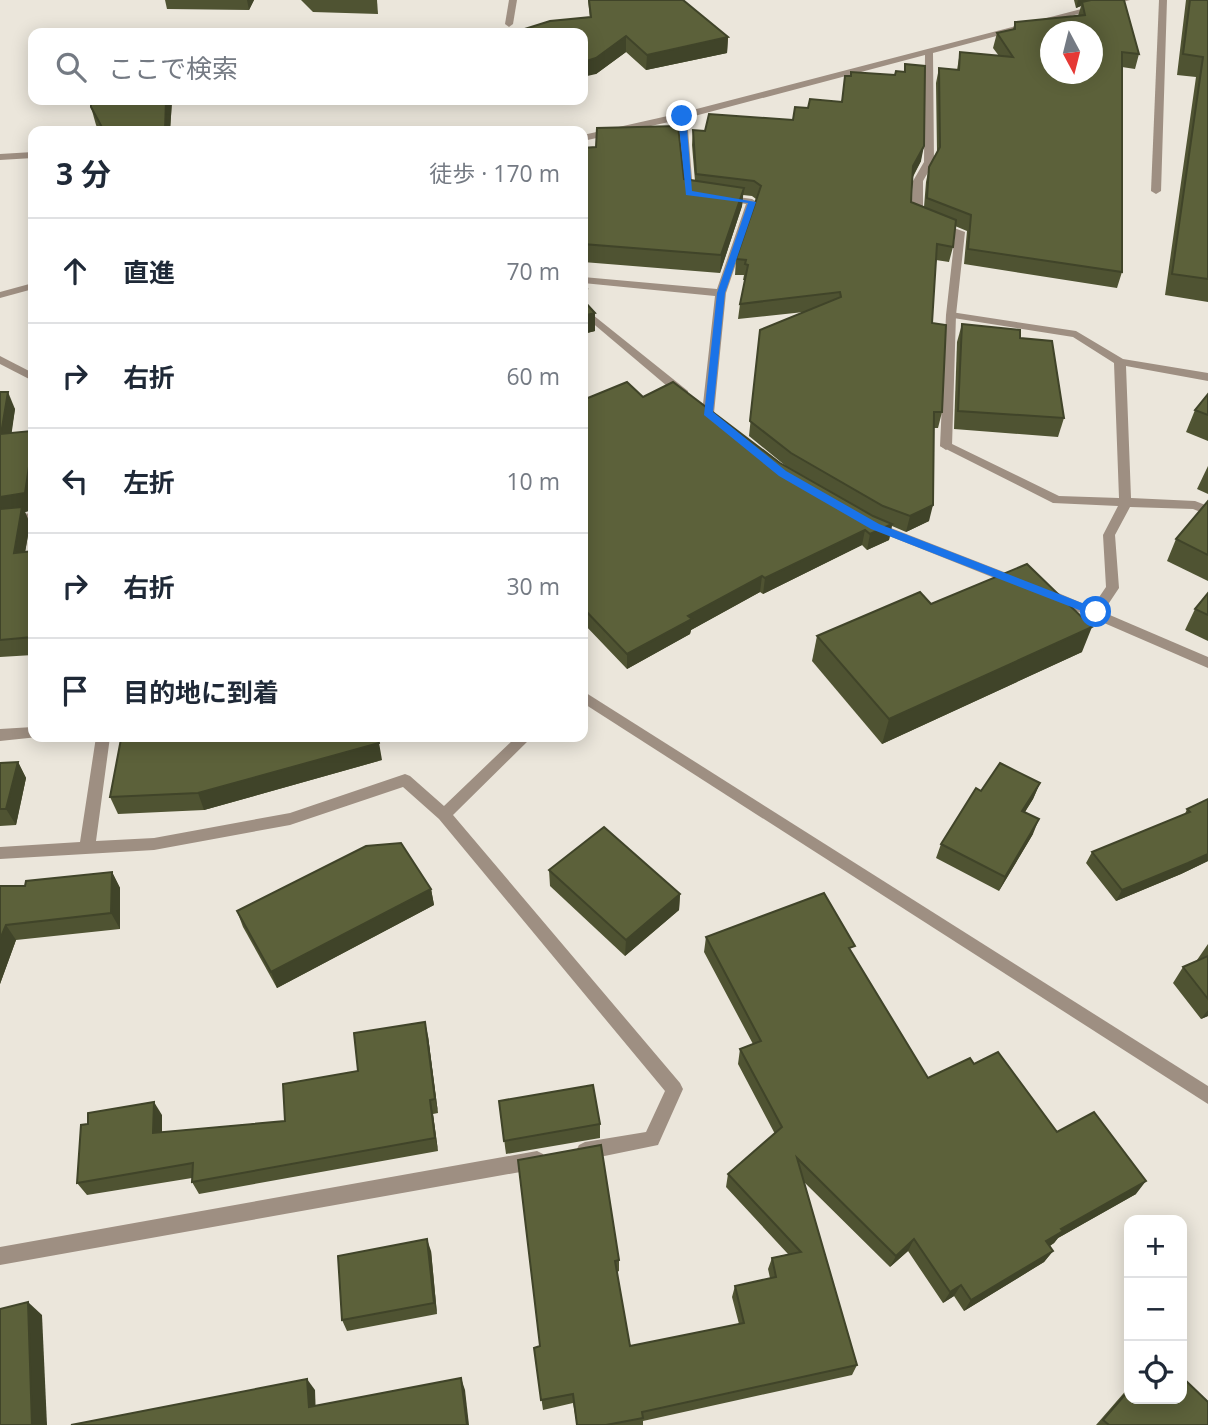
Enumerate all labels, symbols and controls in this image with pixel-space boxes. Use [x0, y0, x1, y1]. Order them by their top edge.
north arrow [1040, 21, 1103, 84]
search box [28, 28, 588, 105]
icon: search [52, 48, 90, 86]
text: ここで検索 [108, 50, 238, 86]
route end [666, 100, 697, 131]
text: 3 分 [56, 153, 111, 194]
text: 徒歩 · 170 m [429, 157, 560, 189]
icon: ahead [56, 252, 94, 290]
text: 直進 [123, 254, 175, 290]
text: 70 m [506, 255, 560, 287]
icon: right [56, 357, 94, 395]
text: 右折 [123, 359, 175, 395]
text: 60 m [506, 360, 560, 392]
icon: left [56, 462, 94, 500]
text: 左折 [123, 464, 175, 500]
text: 10 m [506, 465, 560, 497]
icon: right [56, 567, 94, 605]
text: 右折 [123, 569, 175, 605]
text: 30 m [506, 570, 560, 602]
route start [1080, 596, 1111, 627]
icon: arrive [56, 672, 94, 710]
text: 目的地に到着 [123, 674, 279, 710]
map controls [1124, 1215, 1187, 1404]
button: + [1124, 1215, 1187, 1278]
button: − [1124, 1278, 1187, 1341]
button: locate [1124, 1341, 1187, 1404]

